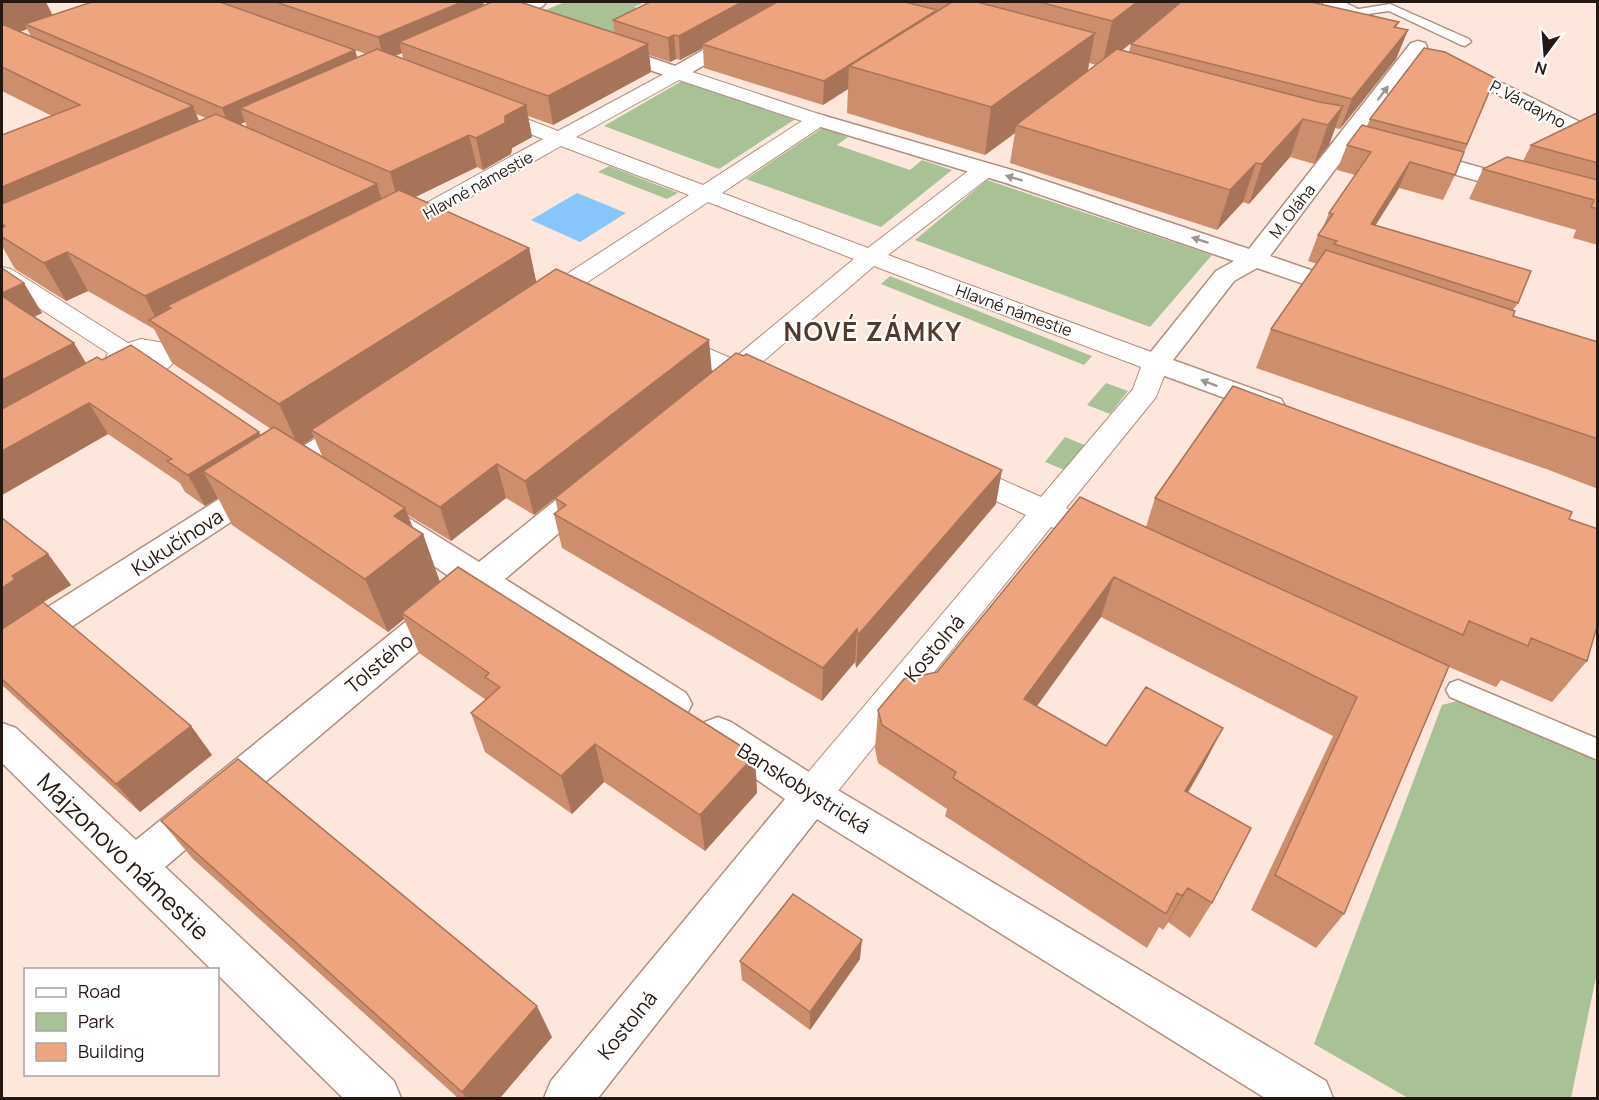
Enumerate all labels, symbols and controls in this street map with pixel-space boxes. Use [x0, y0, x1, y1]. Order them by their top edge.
north arrow [1515, 24, 1575, 84]
text: N [1532, 56, 1549, 81]
street label: P. Várdayho [1486, 75, 1570, 133]
one-way arrow [1376, 86, 1388, 101]
street label: Hlavné námestie [419, 146, 537, 224]
one-way arrow [1005, 173, 1023, 183]
street label: M. Oláha [1264, 179, 1320, 243]
one-way arrow [1190, 234, 1208, 244]
street label: Hlavné námestie [953, 279, 1075, 341]
district label: NOVÉ ZÁMKY [783, 313, 963, 349]
one-way arrow [1200, 377, 1218, 387]
street label: Kukučínova [126, 502, 228, 582]
street label: Kostolná [898, 609, 970, 687]
street label: Tolstého [339, 627, 419, 699]
street label: Banskobystrická [733, 736, 875, 840]
street label: Majzonovo námestie [31, 765, 217, 947]
legend [24, 968, 219, 1076]
text: Road [78, 979, 121, 1003]
street label: Kostolná [591, 985, 663, 1065]
text: Park [78, 1009, 115, 1033]
text: Building [78, 1039, 144, 1063]

